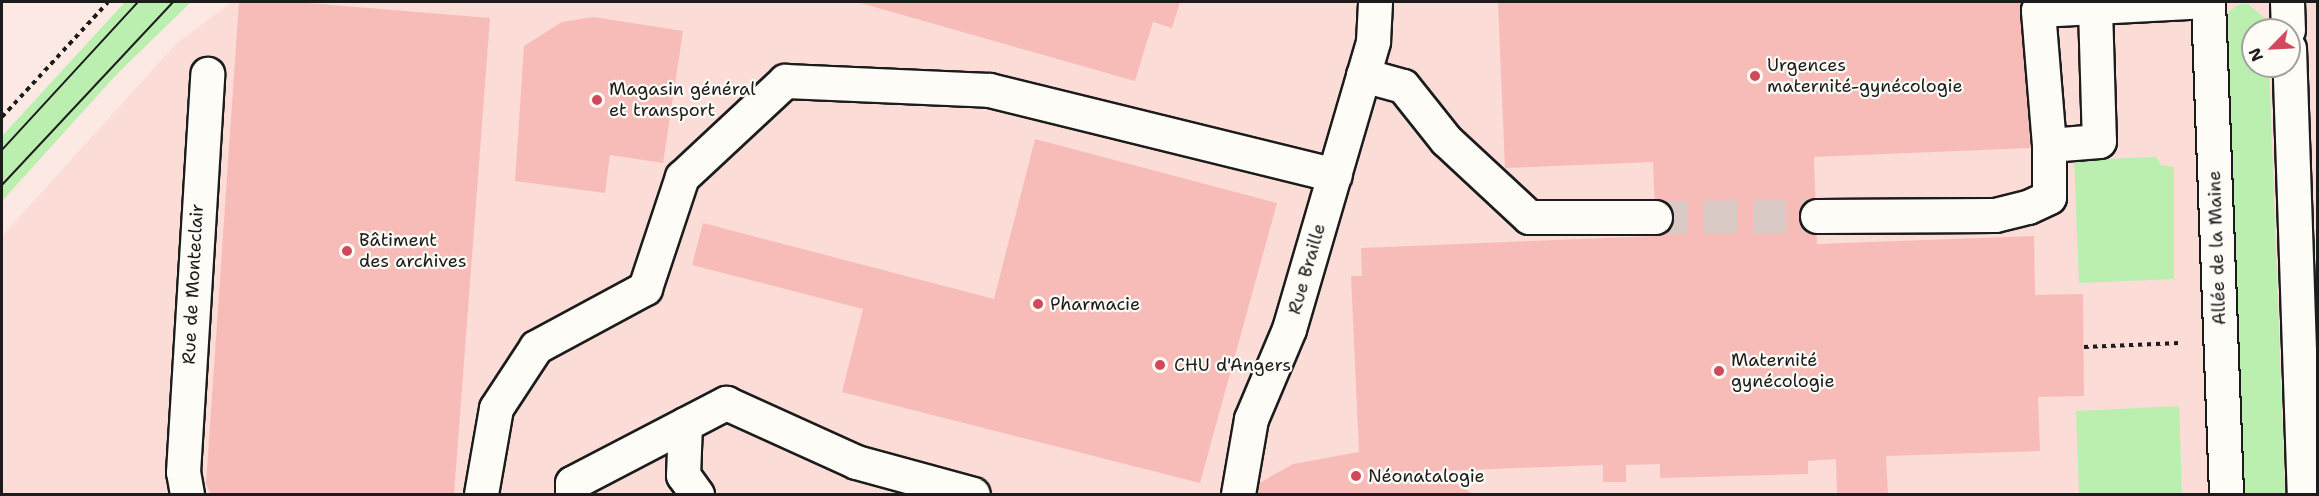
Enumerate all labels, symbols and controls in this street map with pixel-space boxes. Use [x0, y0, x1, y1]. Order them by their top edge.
north arrow [2241, 18, 2301, 78]
text: N [2244, 45, 2268, 65]
place label: Urgences maternité-gynécologie [1767, 55, 1963, 98]
marker: Urgences maternité-gynécologie [1748, 69, 1762, 83]
place label: Magasin général et transport [609, 79, 756, 122]
marker: Magasin général et transport [590, 93, 604, 107]
street label: Allée de la Maine [2204, 170, 2230, 326]
street label: Rue de Monteclair [178, 203, 208, 365]
street label: Rue Braille [1284, 221, 1330, 317]
place label: Bâtiment des archives [359, 230, 467, 272]
marker: Bâtiment des archives [340, 244, 354, 258]
place label: Pharmacie [1050, 293, 1140, 315]
marker: Pharmacie [1031, 297, 1045, 311]
place label: Maternité gynécologie [1731, 350, 1835, 392]
place label: CHU d'Angers [1174, 354, 1291, 376]
marker: CHU d'Angers [1151, 356, 1169, 374]
marker: Maternité gynécologie [1712, 364, 1726, 378]
place label: Néonatalogie [1368, 465, 1485, 487]
marker: Néonatalogie [1349, 469, 1363, 483]

